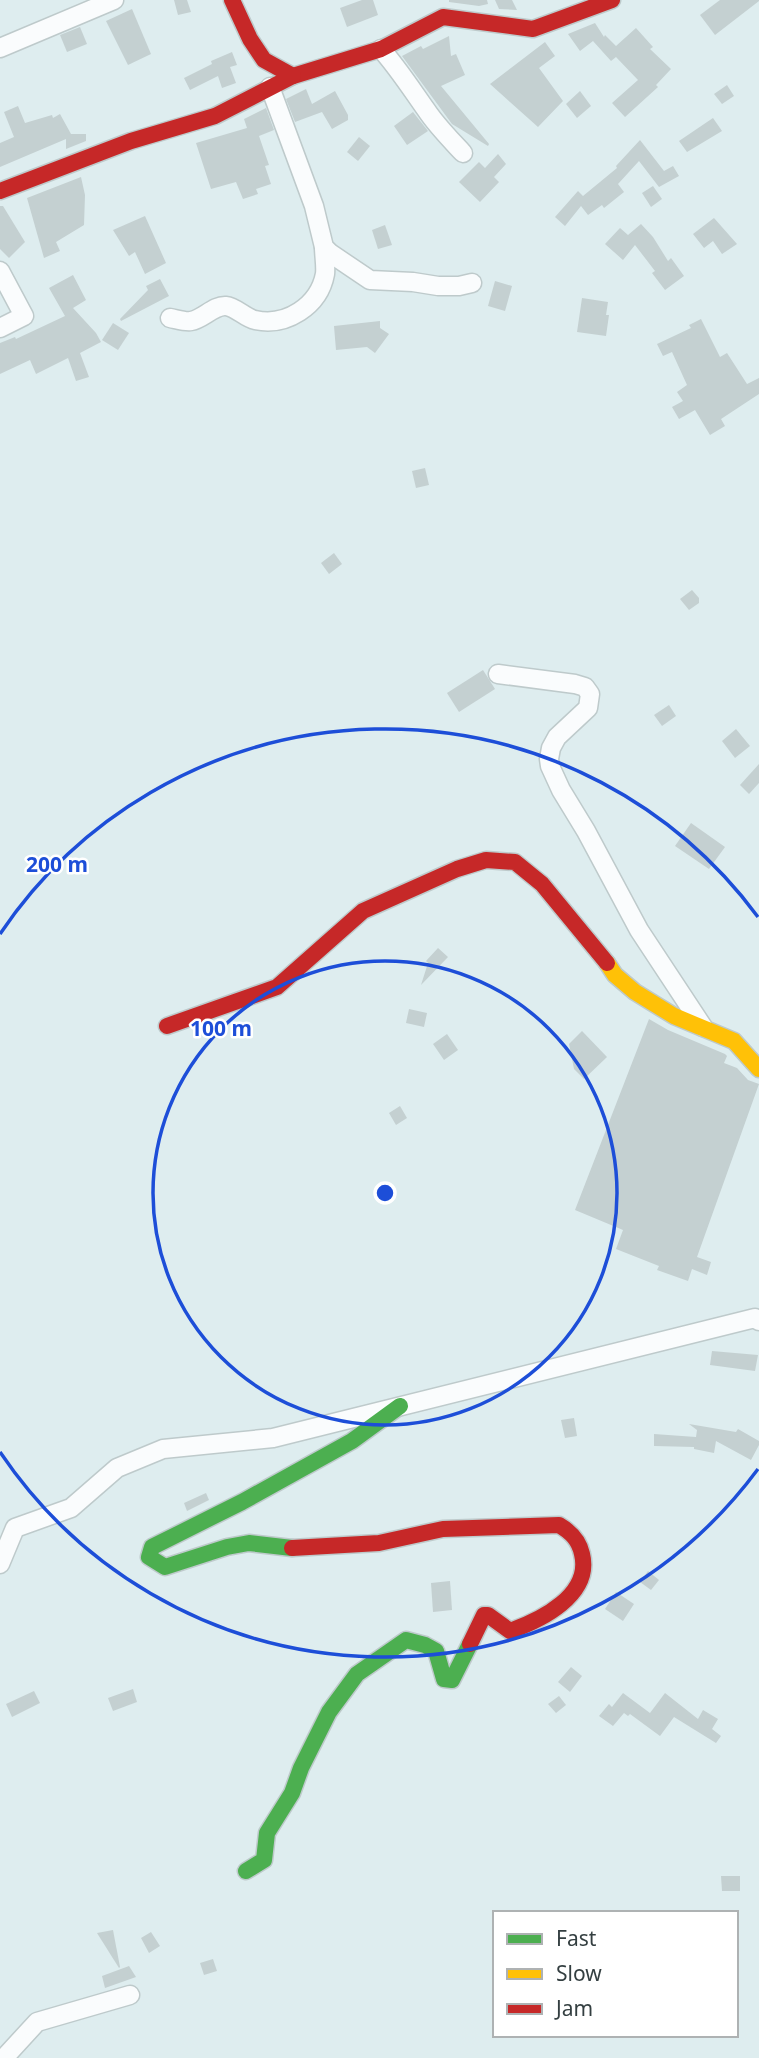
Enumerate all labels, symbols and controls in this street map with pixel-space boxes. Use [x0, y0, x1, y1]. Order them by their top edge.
text: 200 m [26, 850, 88, 878]
text: 100 m [190, 1014, 252, 1042]
centre of rings [373, 1181, 397, 1205]
legend [493, 1911, 738, 2037]
text: Fast [556, 1924, 597, 1952]
text: Slow [556, 1959, 602, 1987]
text: Jam [554, 1994, 593, 2022]

